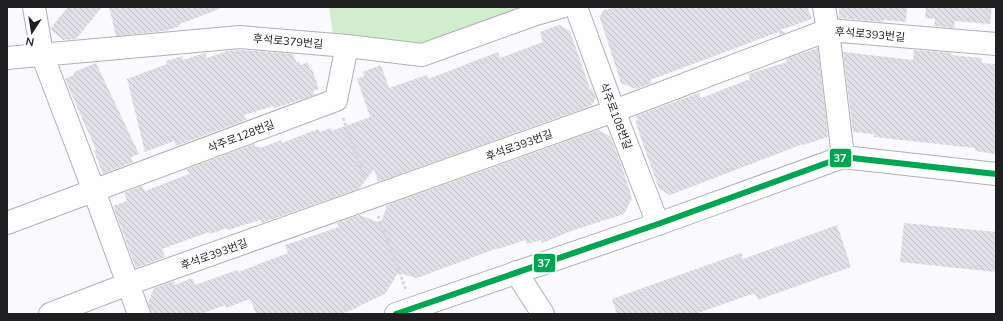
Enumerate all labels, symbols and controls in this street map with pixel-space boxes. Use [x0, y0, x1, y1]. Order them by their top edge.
north arrow [12, 12, 52, 52]
street label: 후석로393번길 [834, 24, 906, 44]
street label: 후석로379번길 [252, 31, 324, 51]
text: N [24, 34, 35, 49]
street label: 삭주로108번길 [597, 81, 635, 151]
street label: 삭주로128번길 [206, 117, 276, 155]
street label: 후석로393번길 [484, 126, 554, 164]
line badge: 37 [829, 148, 852, 168]
text: 37 [833, 151, 847, 165]
street label: 후석로393번길 [179, 235, 249, 273]
line badge: 37 [533, 253, 556, 273]
text: 37 [537, 256, 551, 270]

